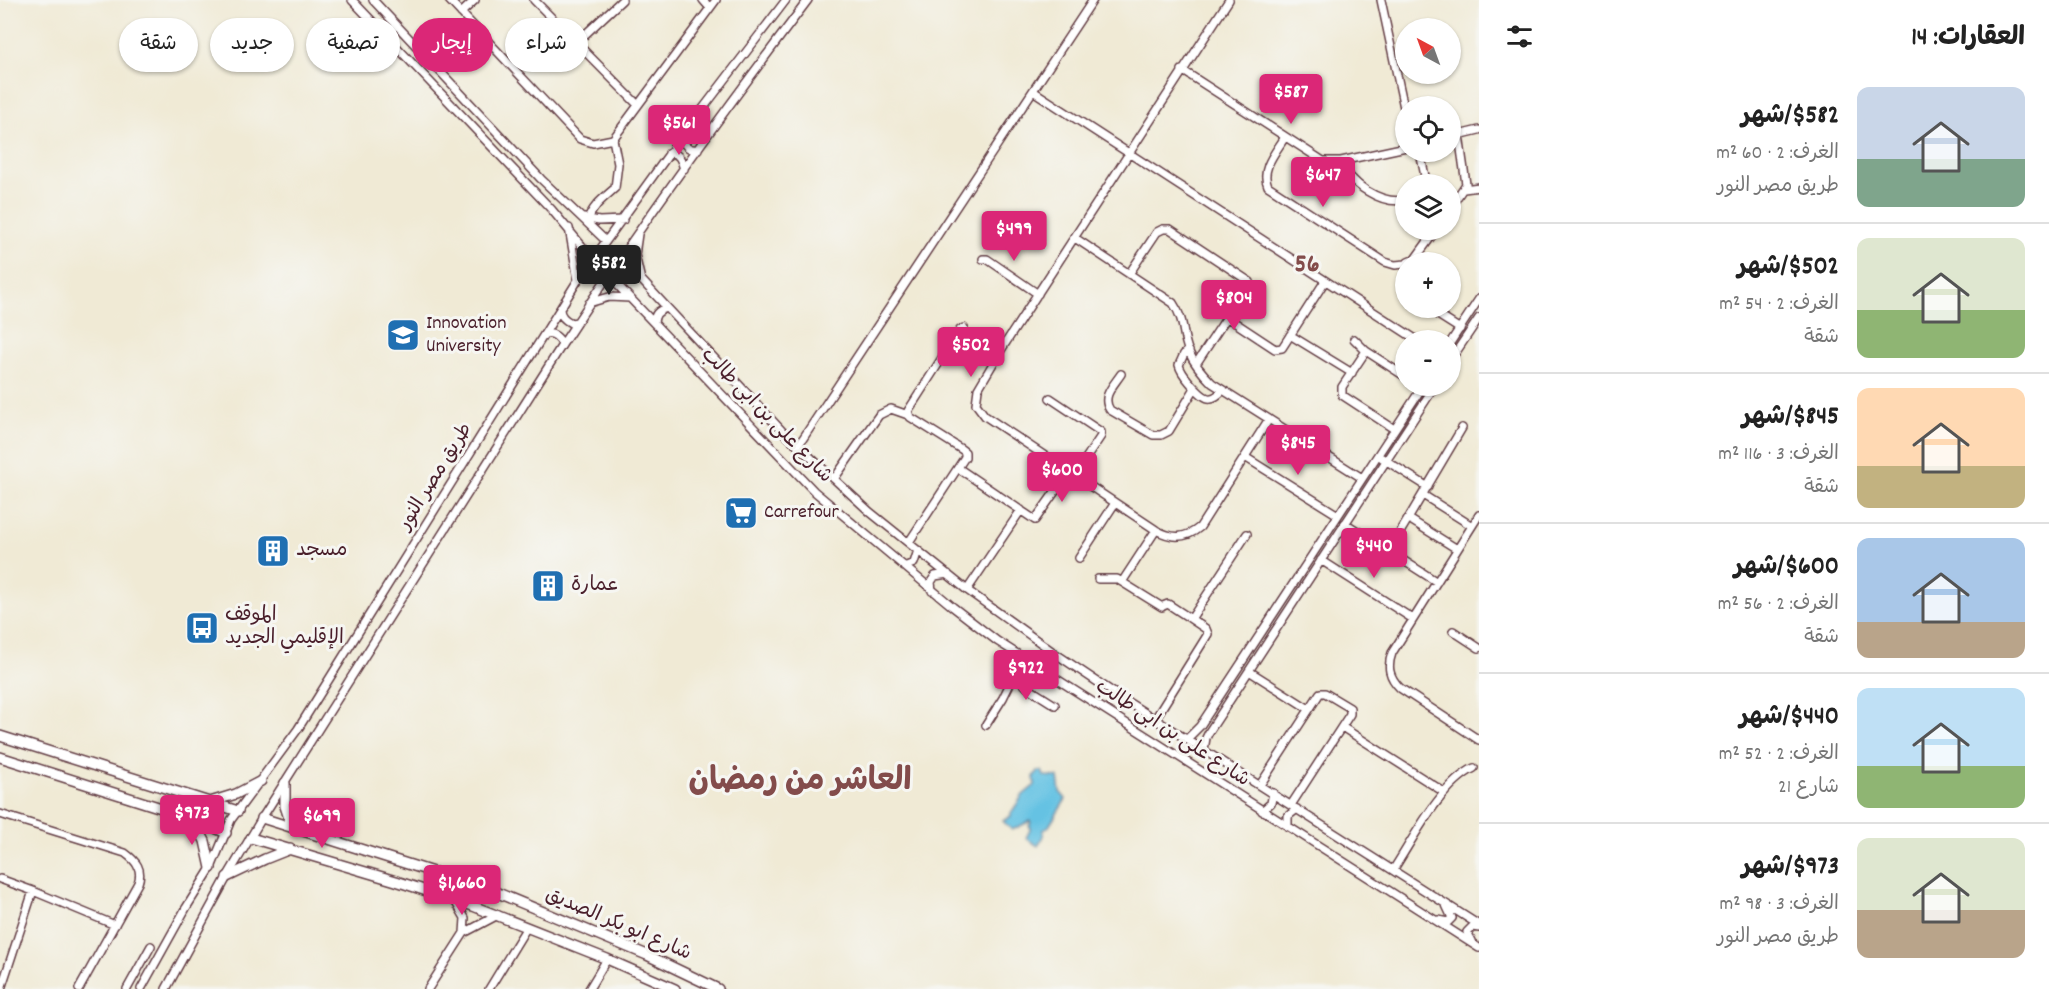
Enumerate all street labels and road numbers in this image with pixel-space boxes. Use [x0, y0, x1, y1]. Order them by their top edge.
street label: شارع على بن ابى طالب [694, 342, 838, 490]
street label: طريق مصر النور [391, 418, 480, 538]
street label: شارع على بن ابى طالب [1089, 674, 1255, 794]
street label: شارع ابو بكر الصديق [541, 882, 695, 968]

